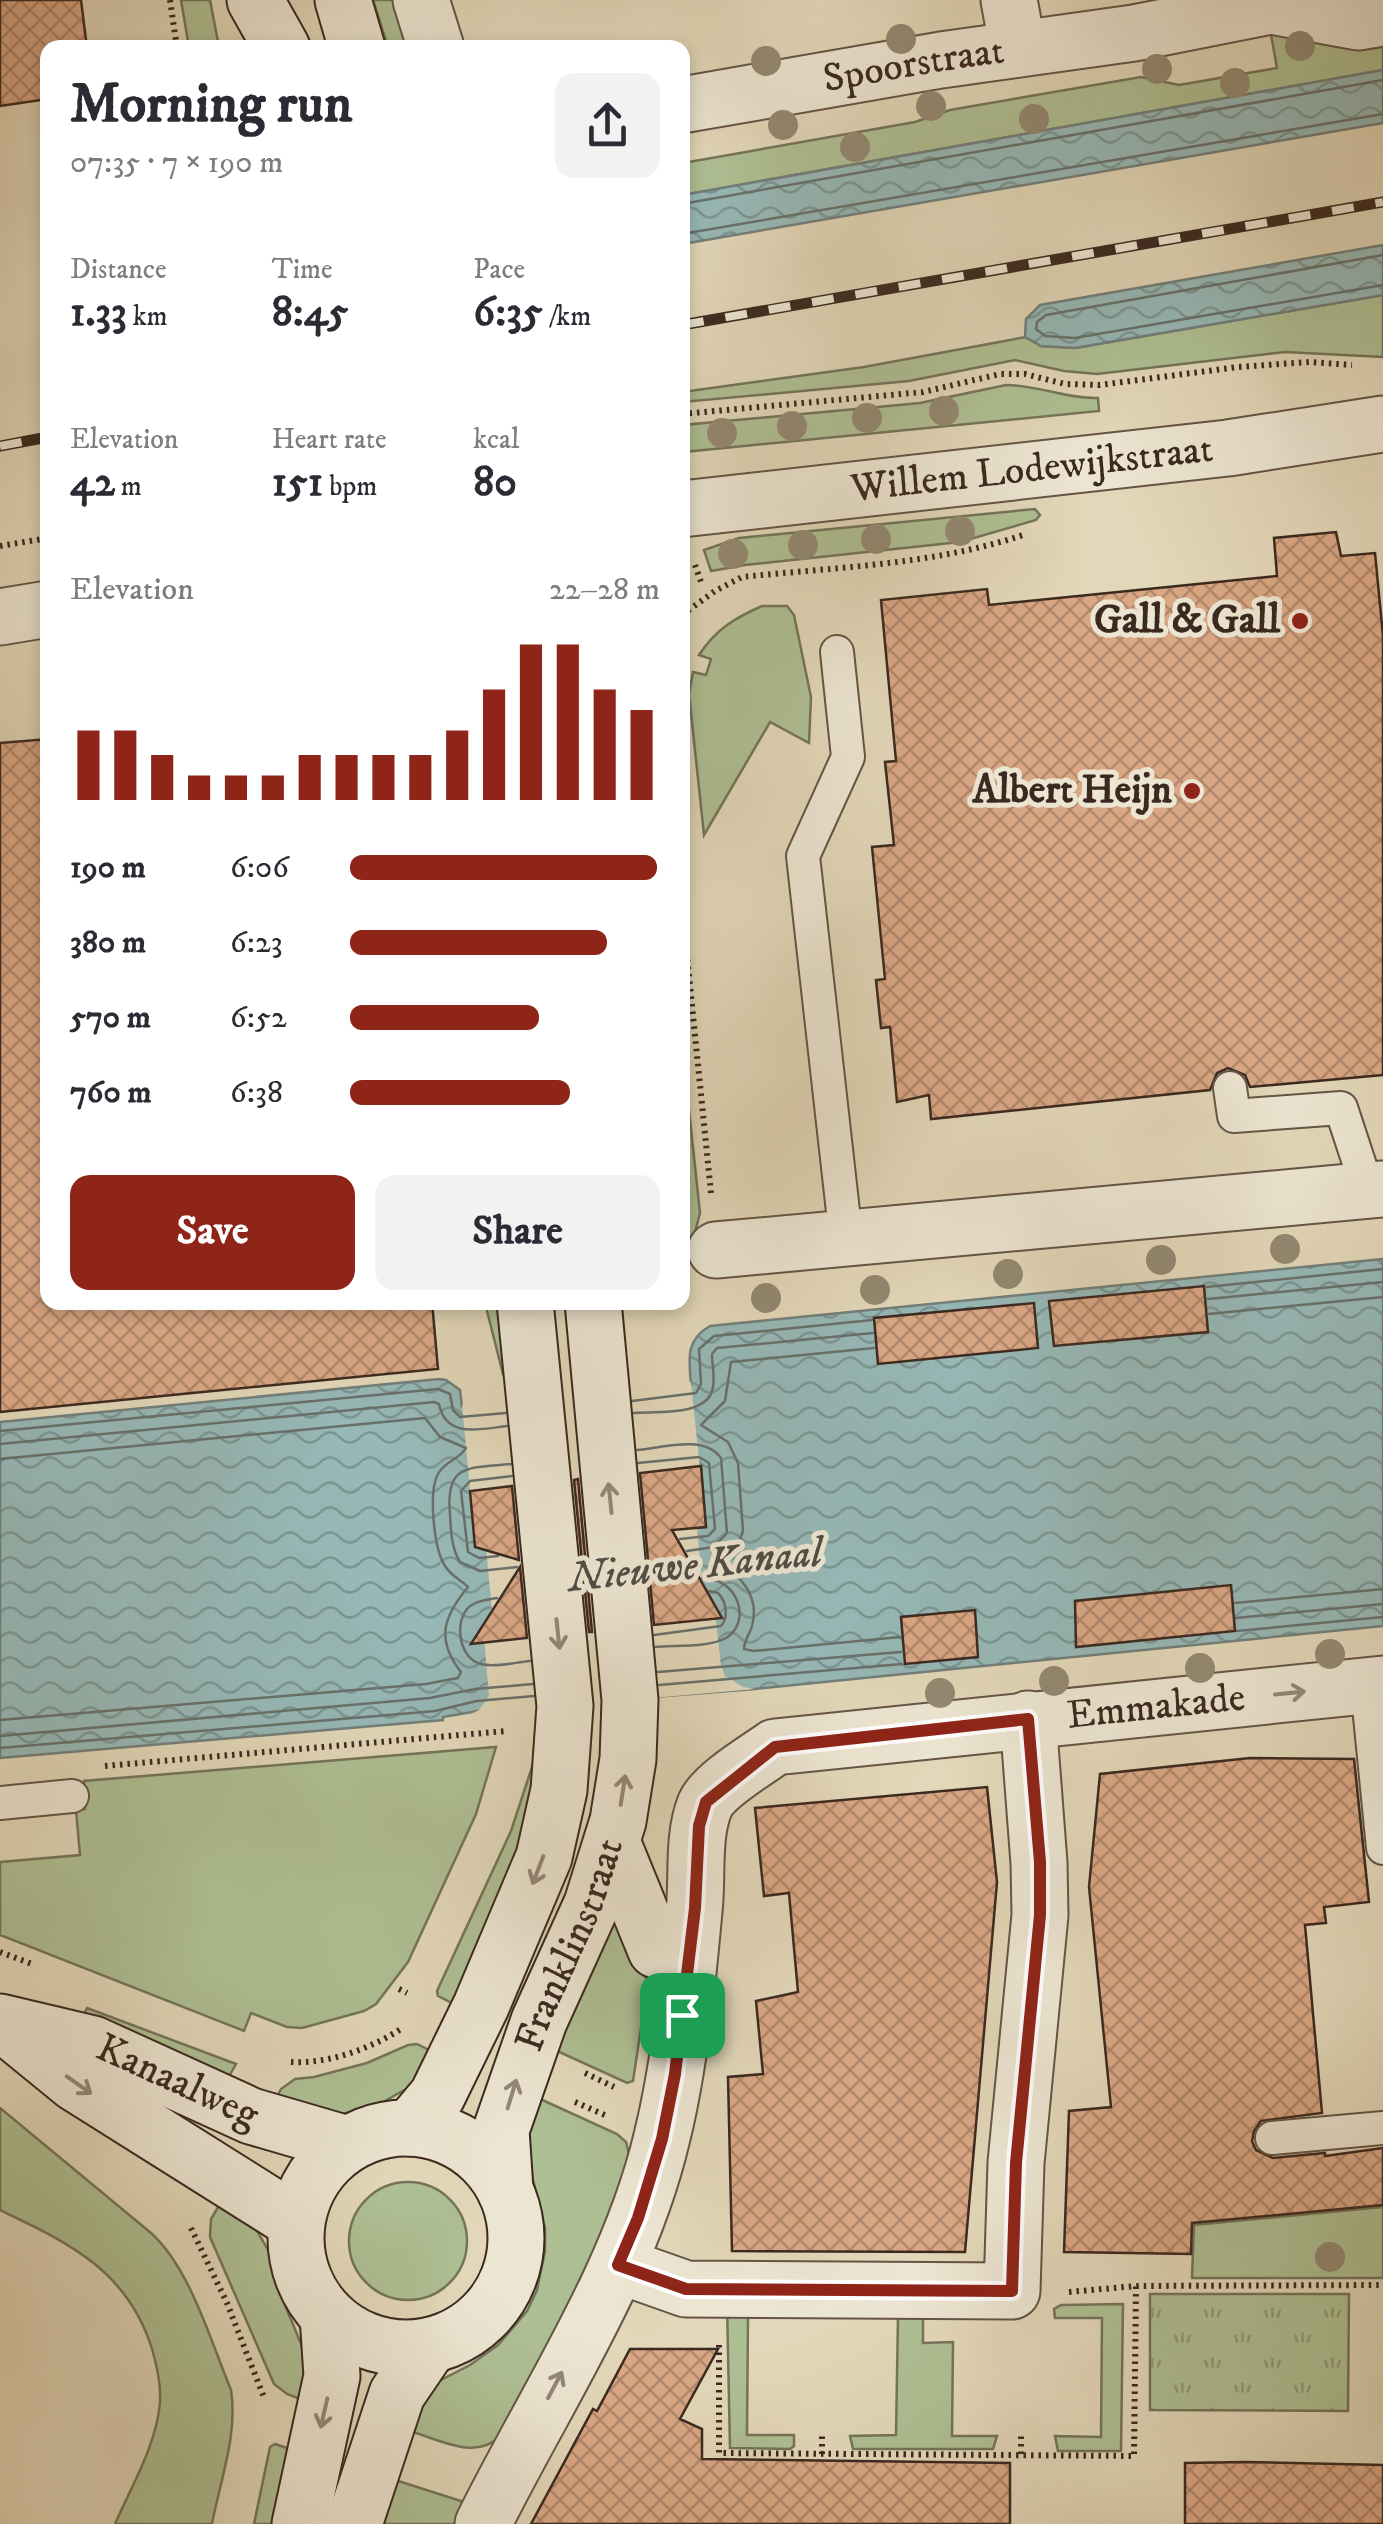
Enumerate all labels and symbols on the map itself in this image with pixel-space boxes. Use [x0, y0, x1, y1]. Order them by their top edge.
street label: Spoorstraat [819, 26, 1007, 105]
street label: Willem Lodewijkstraat [847, 425, 1215, 515]
place label: Gall & Gall [1094, 596, 1281, 646]
marker: Gall & Gall [1289, 610, 1311, 632]
place label: Albert Heijn [972, 766, 1172, 816]
marker: Albert Heijn [1181, 780, 1203, 802]
one-way arrow [600, 1483, 619, 1515]
water label: Nieuwe Kanaal [563, 1526, 829, 1605]
one-way arrow [549, 1618, 568, 1650]
street label: Emmakade [1065, 1673, 1248, 1742]
one-way arrow [1273, 1684, 1305, 1703]
one-way arrow [614, 1774, 633, 1807]
street label: Franklinstraat [505, 1832, 636, 2058]
one-way arrow [528, 1854, 546, 1885]
pin [640, 1973, 725, 2058]
street label: Kanaalweg [88, 2024, 267, 2141]
one-way arrow [65, 2074, 92, 2095]
one-way arrow [504, 2079, 522, 2111]
one-way arrow [546, 2370, 565, 2400]
one-way arrow [314, 2396, 333, 2428]

